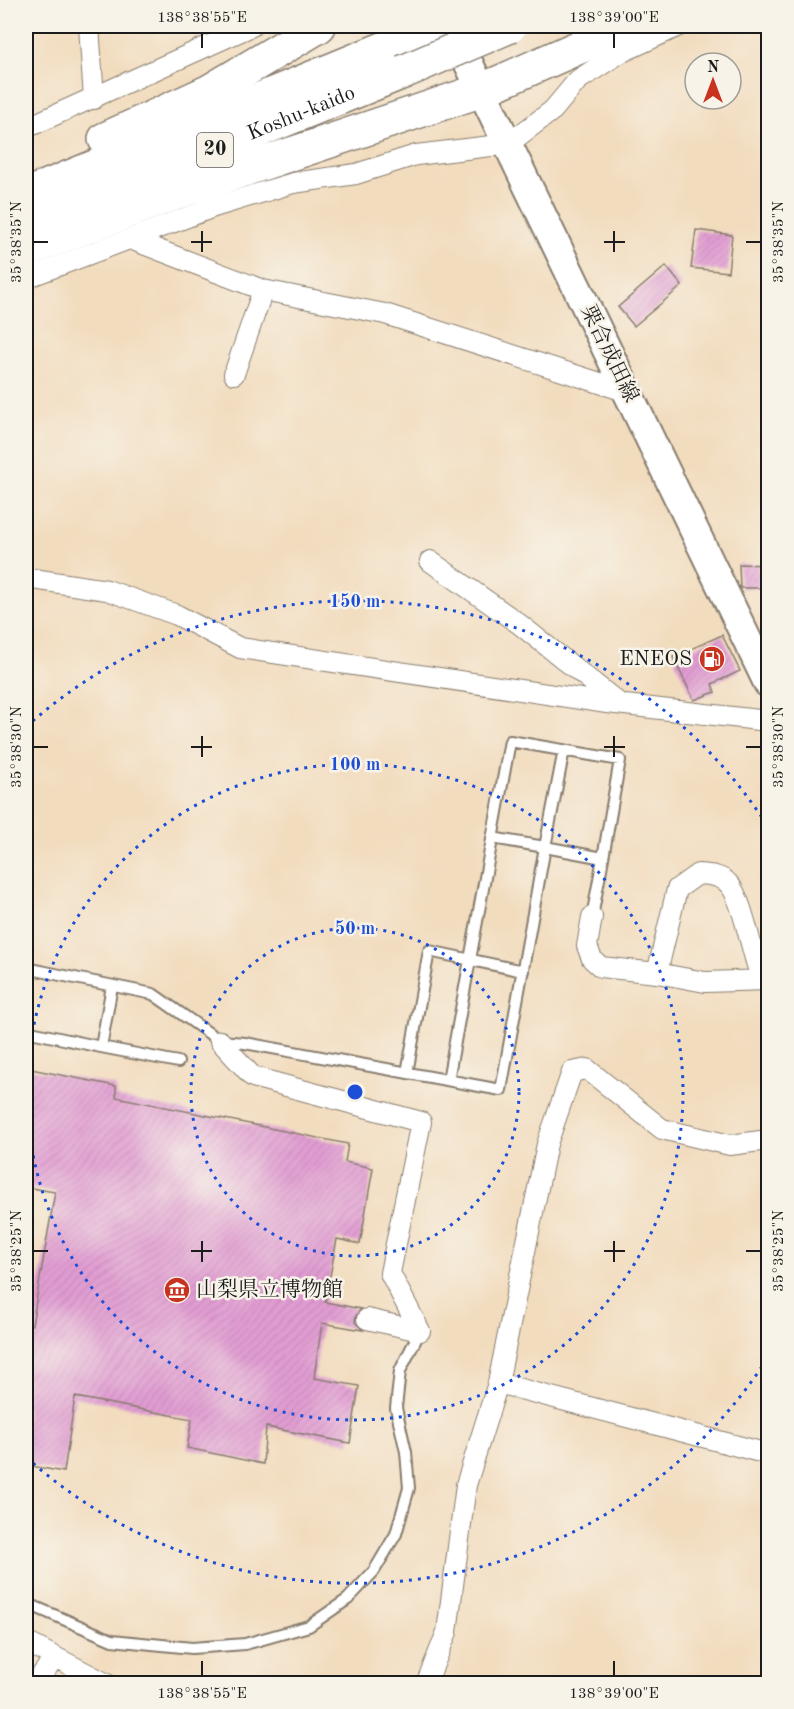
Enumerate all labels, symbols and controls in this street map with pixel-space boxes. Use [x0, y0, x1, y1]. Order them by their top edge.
text: 138°38'55"E [157, 11, 247, 26]
text: 138°39'00"E [569, 11, 659, 26]
north arrow [683, 51, 743, 111]
text: N [707, 60, 720, 76]
street label: Koshu-kaido [244, 82, 358, 145]
road number: 20 [197, 133, 233, 167]
text: 35°38'35"N [10, 201, 25, 283]
text: 35°38'35"N [772, 201, 787, 283]
street label: 栗合成田線 [577, 301, 643, 406]
text: 150 m [330, 593, 380, 611]
fuel station icon: ENEOS [697, 644, 727, 674]
place label: ENEOS [619, 649, 692, 670]
text: 35°38'30"N [10, 706, 25, 788]
text: 35°38'30"N [772, 706, 787, 788]
text: 100 m [330, 756, 380, 774]
text: 50 m [335, 920, 375, 938]
centre of rings [345, 1082, 365, 1102]
text: 35°38'25"N [10, 1210, 25, 1292]
text: 35°38'25"N [772, 1210, 787, 1292]
museum icon: 山梨県立博物館 [162, 1275, 192, 1305]
place label: 山梨県立博物館 [196, 1278, 343, 1301]
text: 138°38'55"E [157, 1687, 247, 1702]
text: 138°39'00"E [569, 1687, 659, 1702]

